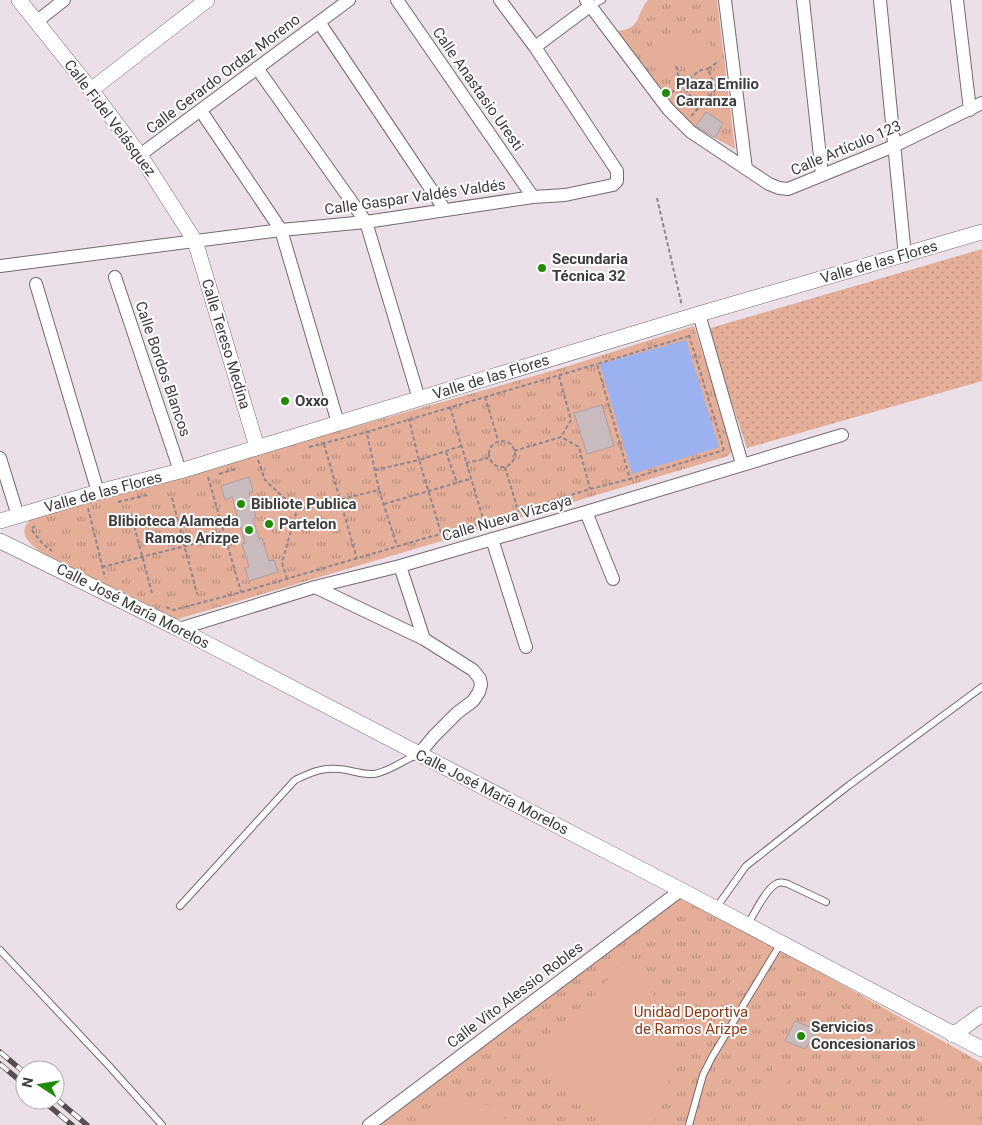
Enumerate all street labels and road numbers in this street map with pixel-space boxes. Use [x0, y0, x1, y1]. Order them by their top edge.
street label: Calle Gerardo Ordaz Moreno [142, 10, 304, 138]
street label: Calle Anastasio Uresti [429, 24, 527, 154]
street label: Calle Fidel Velásquez [60, 56, 160, 180]
street label: Calle Artículo 123 [788, 117, 904, 179]
street label: Calle Gaspar Valdés Valdés [323, 175, 507, 219]
street label: Valle de las Flores [818, 237, 940, 287]
street label: Calle Tereso Medina [198, 277, 254, 411]
street label: Calle Bordos Blancos [131, 299, 195, 439]
street label: Valle de las Flores [431, 351, 551, 403]
street label: Valle de las Flores [42, 468, 164, 516]
street label: Calle Nueva Vizcaya [440, 491, 574, 545]
street label: Calle José María Morelos [53, 559, 213, 653]
street label: Calle José María Morelos [412, 745, 572, 839]
street label: Calle Vito Alessio Robles [444, 938, 586, 1052]

